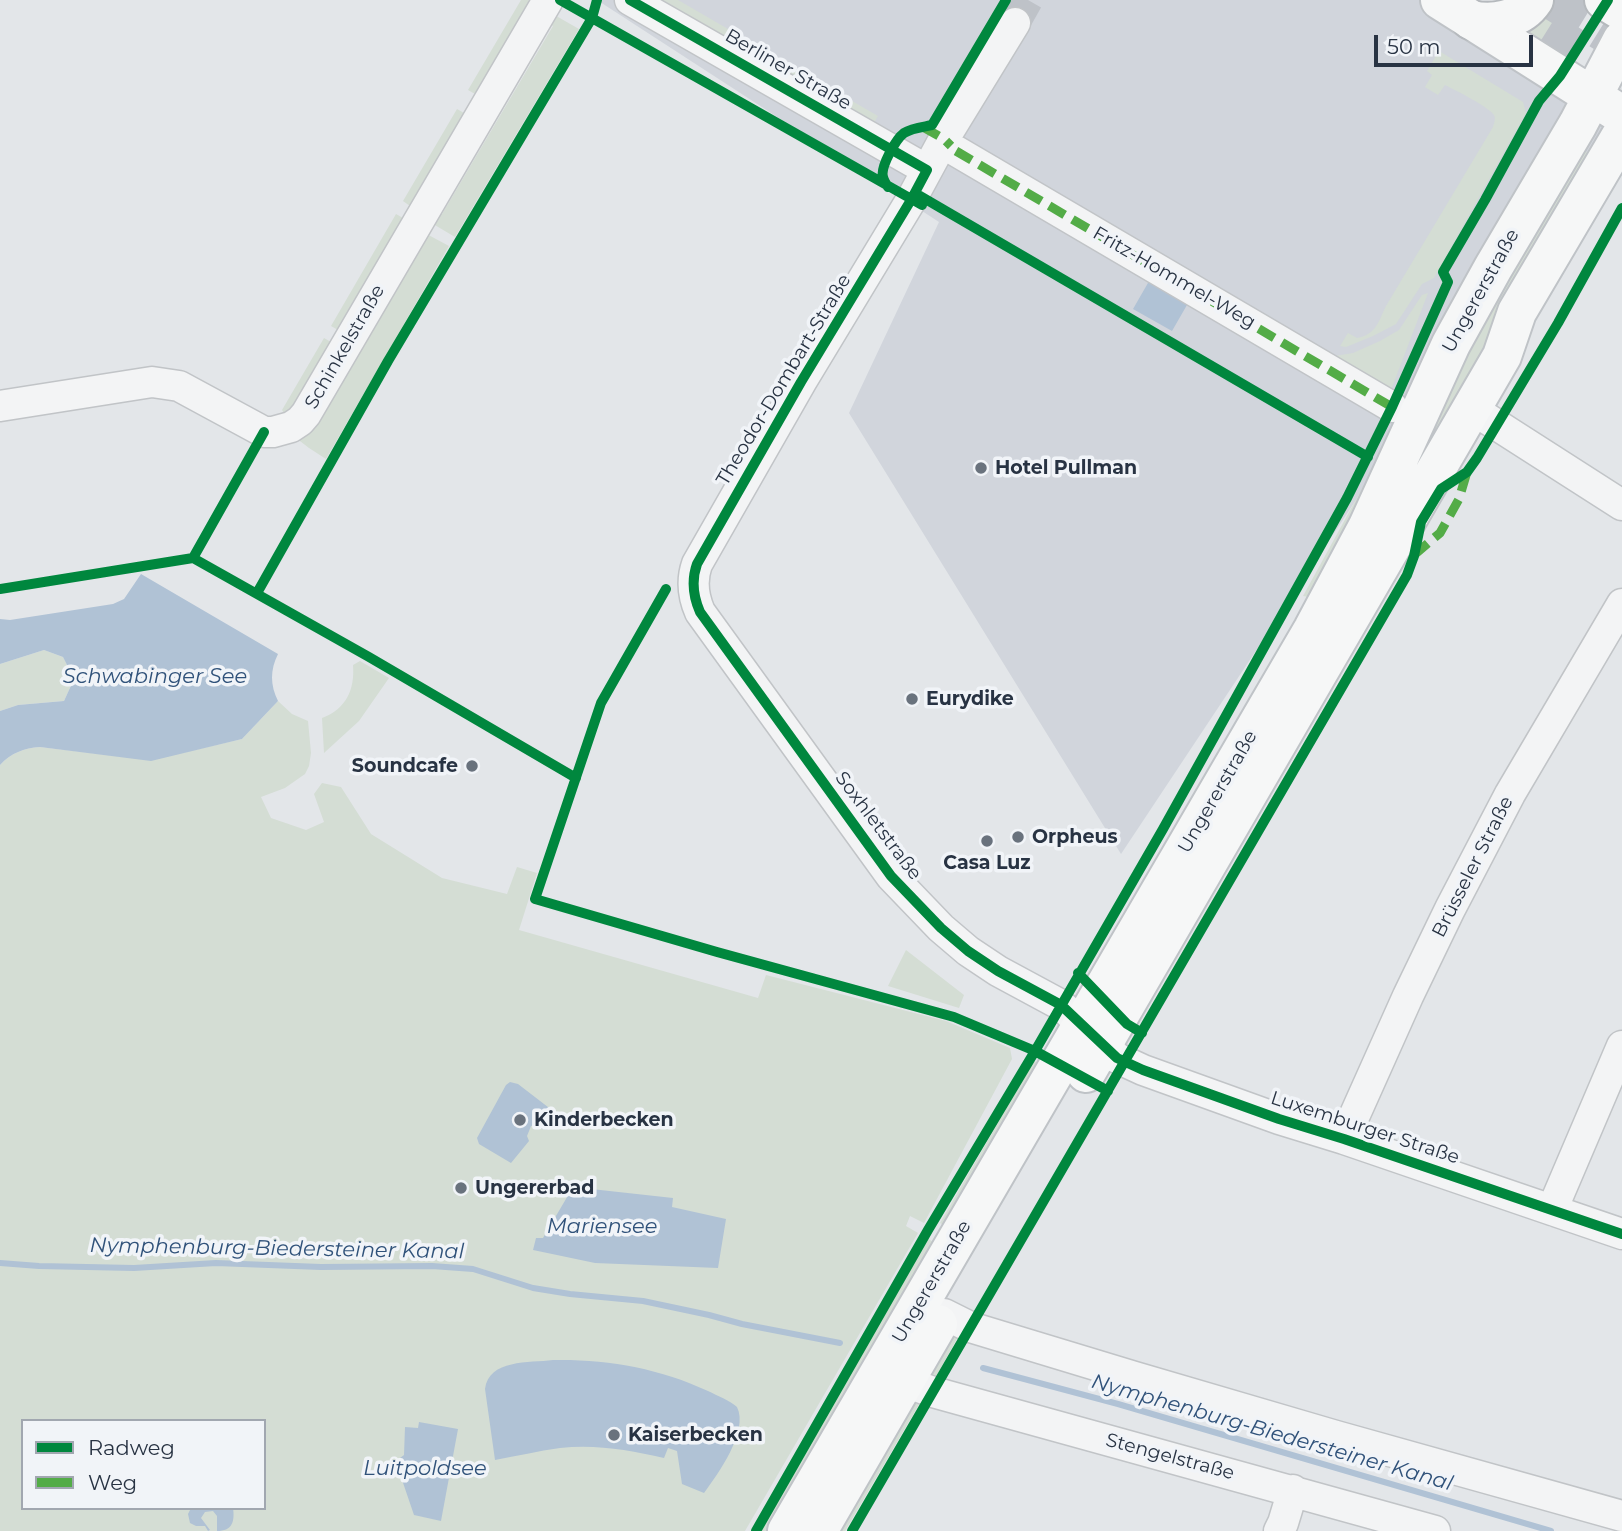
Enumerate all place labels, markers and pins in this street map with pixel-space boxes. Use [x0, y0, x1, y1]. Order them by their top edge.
place label: Hotel Pullman [995, 457, 1137, 479]
marker: Hotel Pullman [973, 460, 989, 476]
place label: Eurydike [926, 688, 1014, 710]
marker: Eurydike [904, 691, 920, 707]
place label: Soundcafe [352, 755, 458, 777]
marker: Soundcafe [464, 758, 480, 774]
place label: Orpheus [1032, 826, 1118, 848]
marker: Orpheus [1010, 829, 1026, 845]
marker: Casa Luz [979, 833, 995, 849]
place label: Casa Luz [943, 852, 1031, 874]
place label: Kinderbecken [534, 1109, 674, 1131]
marker: Kinderbecken [512, 1112, 528, 1128]
place label: Ungererbad [475, 1177, 594, 1199]
marker: Ungererbad [453, 1180, 469, 1196]
place label: Kaiserbecken [628, 1424, 763, 1446]
marker: Kaiserbecken [606, 1427, 622, 1443]

